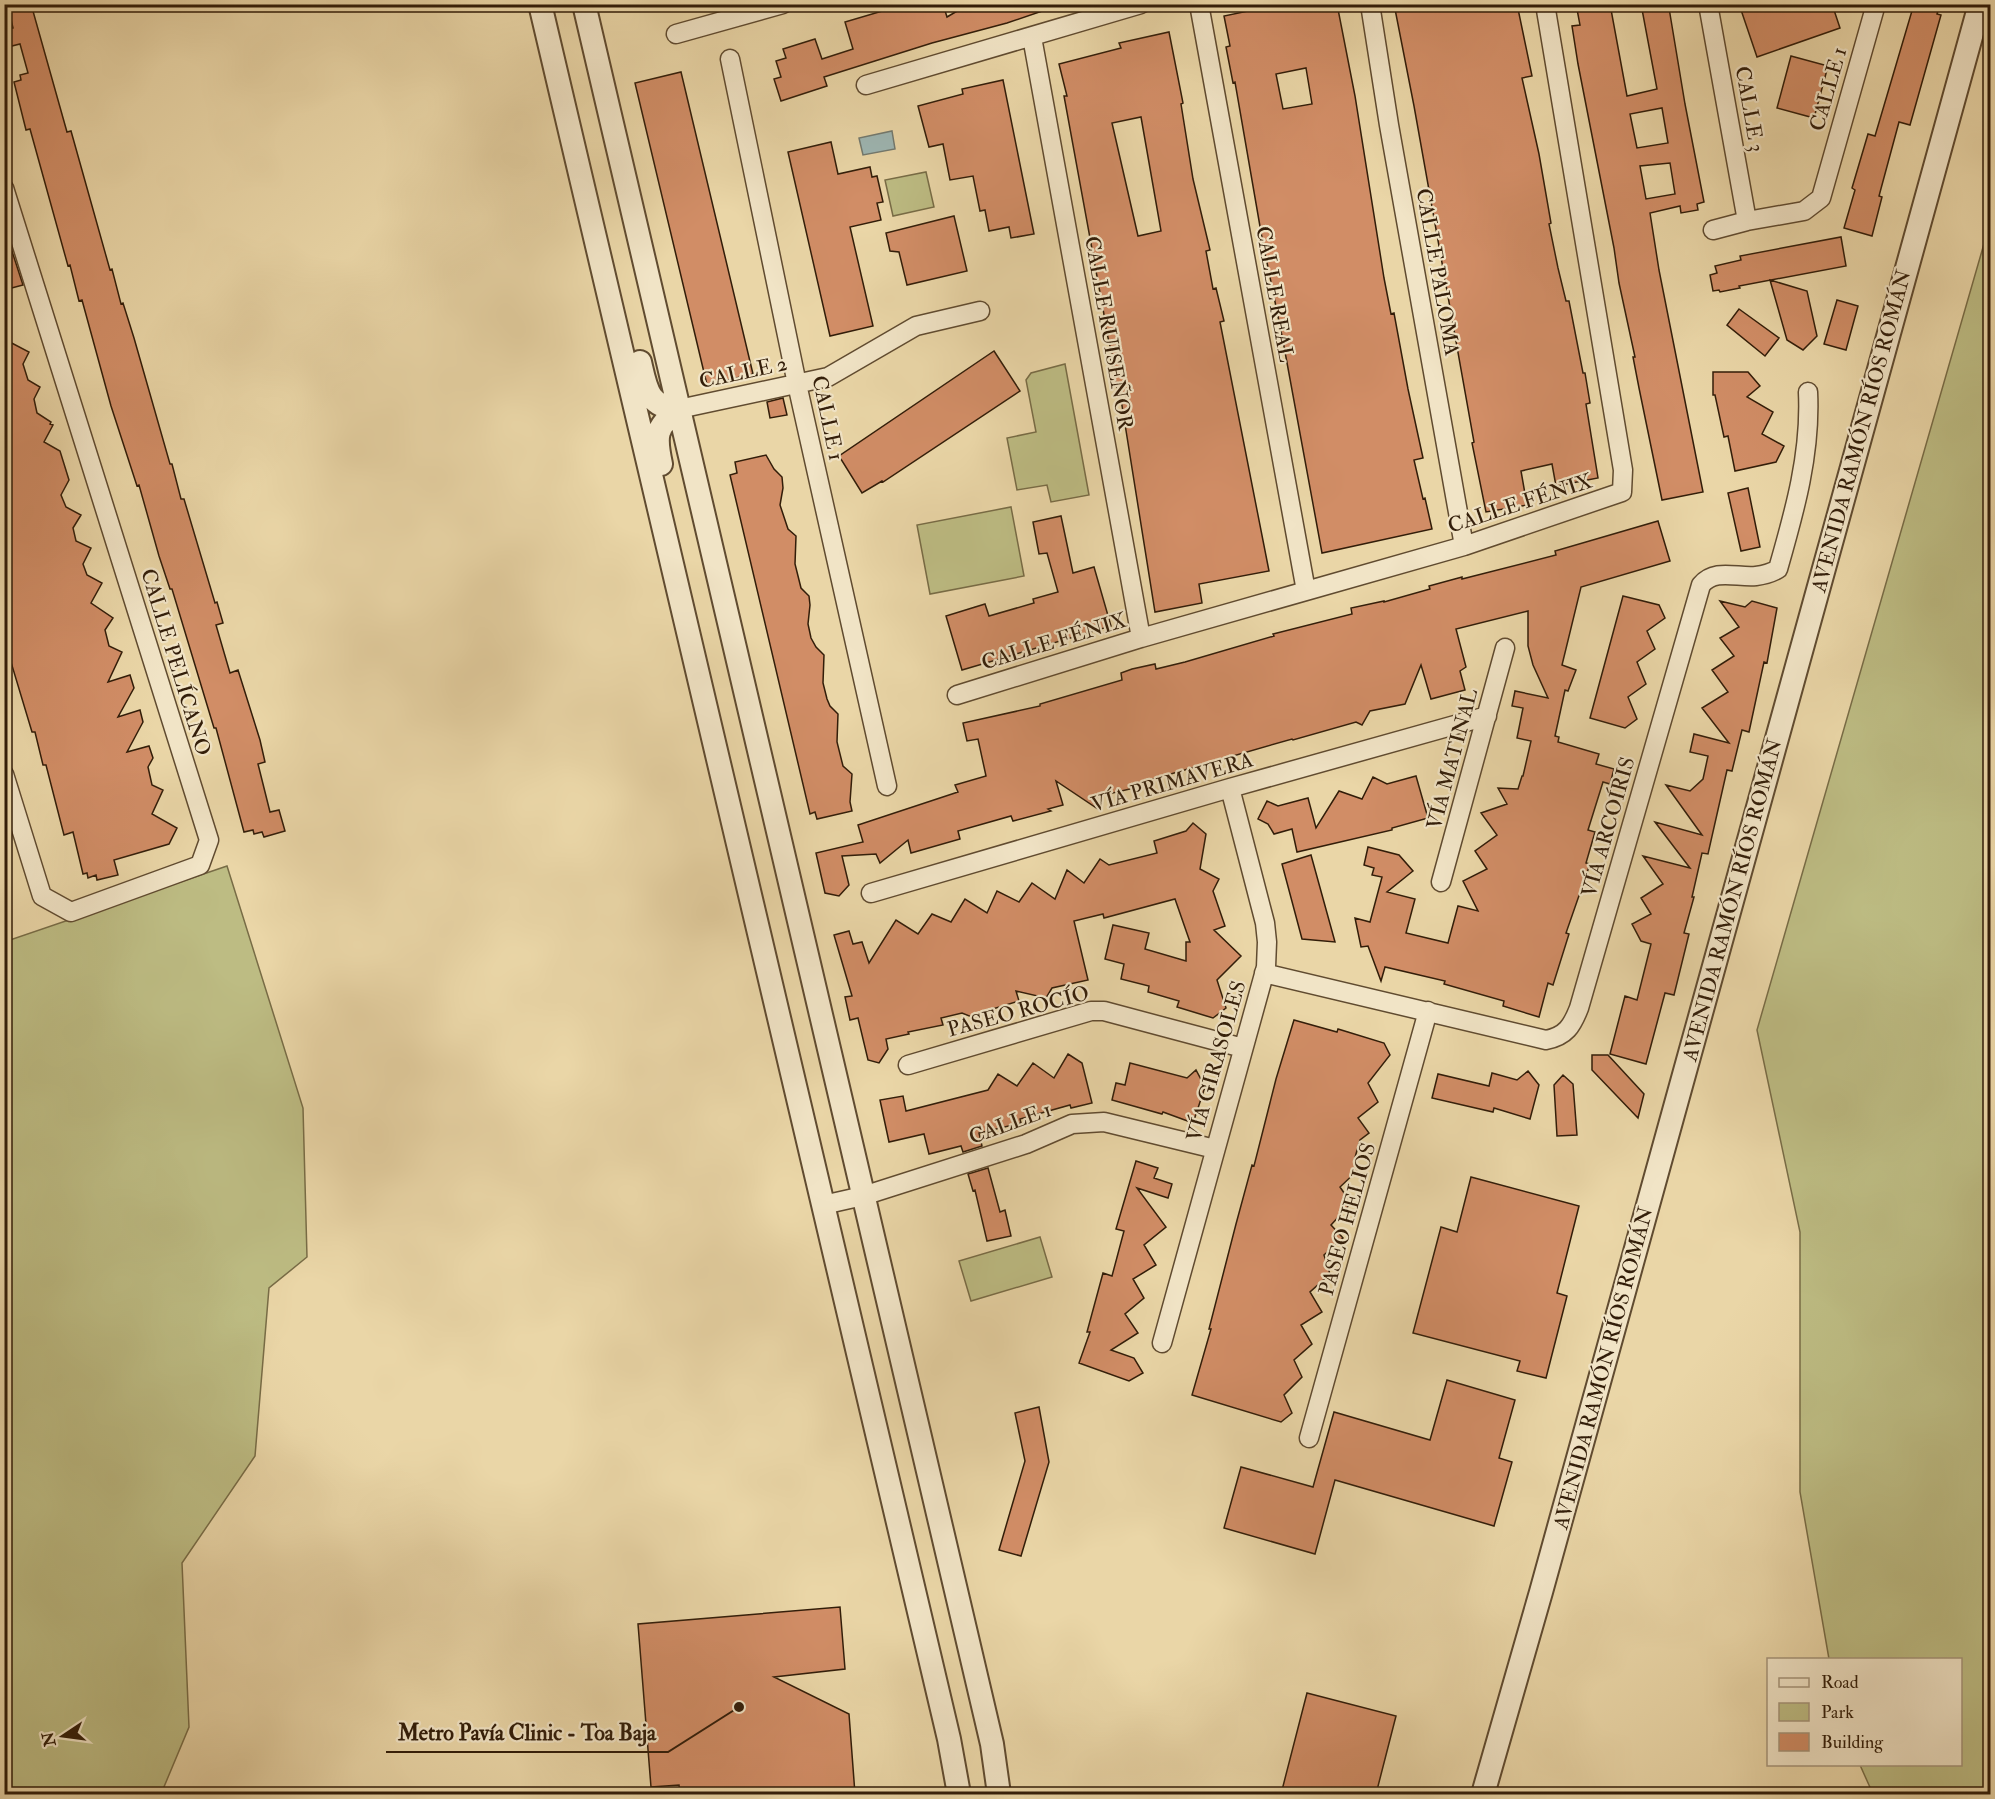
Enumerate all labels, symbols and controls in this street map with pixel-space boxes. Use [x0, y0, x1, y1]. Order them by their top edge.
street label: CALLE 1 [1804, 44, 1853, 134]
street label: CALLE 3 [1729, 64, 1770, 154]
street label: CALLE PALOMA [1410, 186, 1466, 358]
street label: CALLE REAL [1249, 224, 1300, 364]
street label: CALLE RUISEÑOR [1078, 234, 1139, 433]
street label: AVENIDA RAMÓN RÍOS ROMÁN [1805, 267, 1918, 596]
street label: CALLE 2 [697, 350, 790, 395]
street label: CALLE 1 [805, 373, 850, 463]
street label: CALLE FÉNIX [1444, 467, 1596, 540]
street label: CALLE PELÍCANO [134, 565, 217, 759]
street label: CALLE FÉNIX [978, 607, 1130, 676]
street label: VÍA MATINAL [1421, 686, 1484, 833]
street label: AVENIDA RAMÓN RÍOS ROMÁN [1676, 736, 1789, 1065]
street label: VÍA PRIMAVERA [1088, 746, 1256, 819]
street label: VÍA ARCOÍRIS [1576, 754, 1641, 901]
street label: VÍA GIRASOLES [1181, 978, 1252, 1145]
street label: PASEO ROCÍO [944, 980, 1092, 1043]
street label: CALLE 1 [965, 1096, 1055, 1151]
street label: PASEO HELIOS [1313, 1139, 1382, 1299]
street label: AVENIDA RAMÓN RÍOS ROMÁN [1547, 1204, 1660, 1533]
legend [1767, 1658, 1962, 1766]
text: Road [1821, 1671, 1859, 1694]
text: Park [1821, 1701, 1854, 1724]
north arrow [33, 1706, 93, 1766]
callout: Metro Pavía Clinic - Toa Baja [386, 1712, 668, 1752]
text: Metro Pavía Clinic - Toa Baja [397, 1719, 657, 1747]
text: N [38, 1729, 61, 1749]
text: Building [1821, 1731, 1884, 1754]

